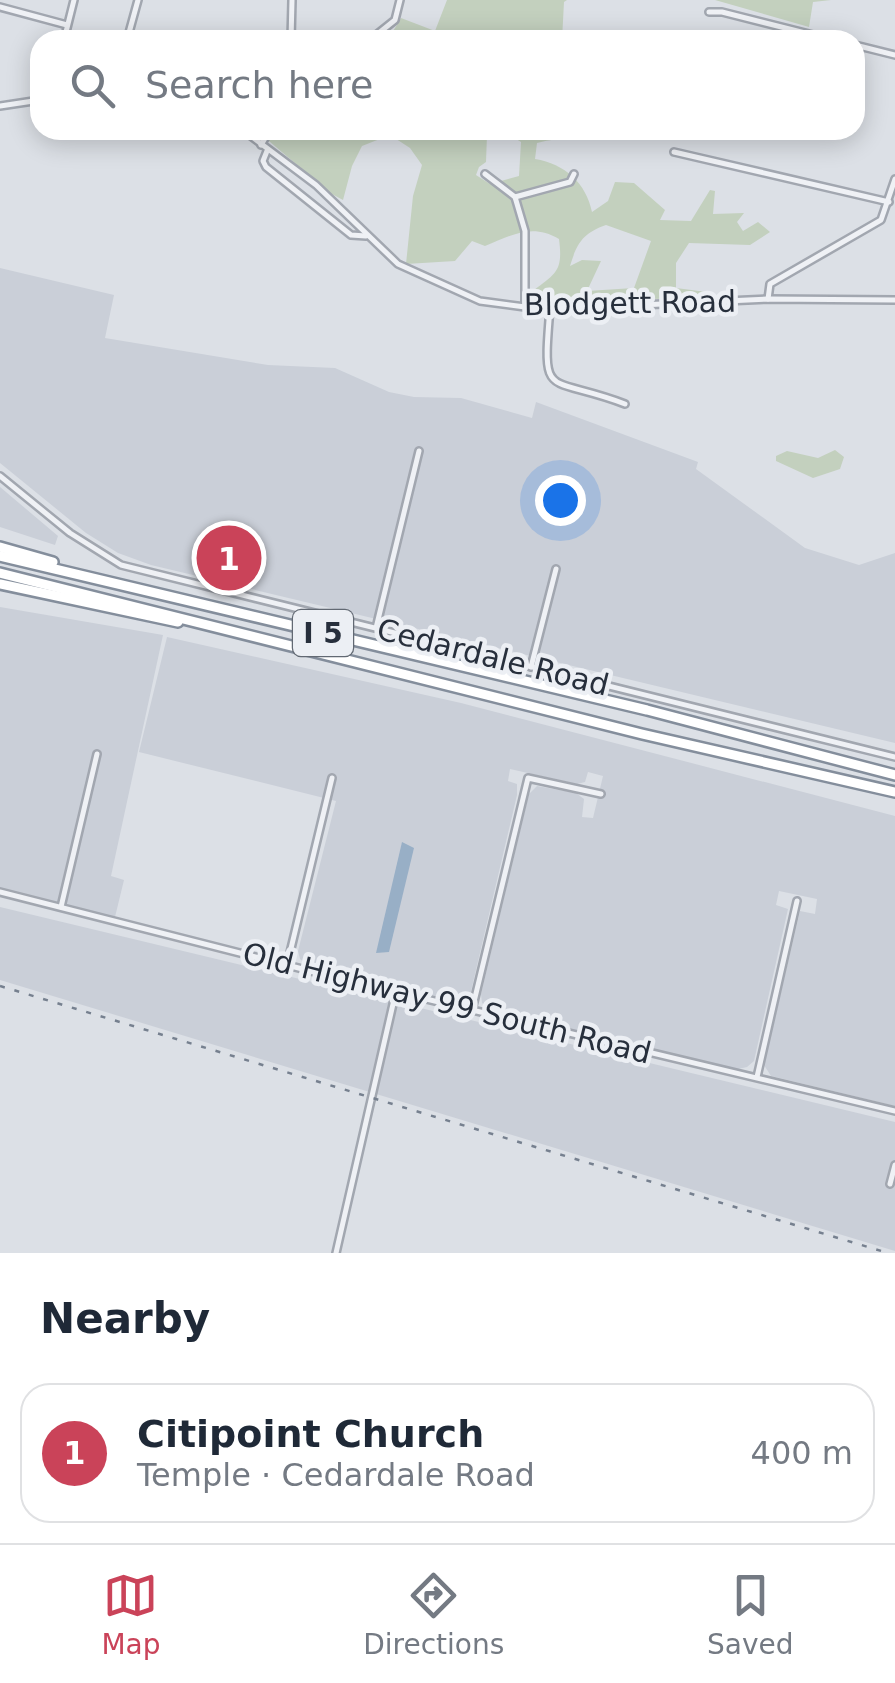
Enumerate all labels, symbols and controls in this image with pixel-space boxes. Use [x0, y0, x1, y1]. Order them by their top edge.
search box [30, 30, 865, 140]
icon: search [65, 58, 120, 113]
text: Search here [145, 63, 373, 107]
street label: Blodgett Road [524, 284, 736, 322]
your location [535, 475, 586, 526]
pin: 1 [196, 520, 262, 596]
road number: I 5 [293, 610, 353, 656]
street label: Cedardale Road [373, 611, 613, 703]
street label: Old Highway 99 South Road [239, 935, 655, 1071]
text: Nearby [40, 1294, 210, 1343]
text: Citipoint Church [137, 1412, 484, 1456]
text: 1 [63, 1434, 86, 1472]
text: 400 m [751, 1434, 853, 1472]
text: Temple · Cedardale Road [137, 1456, 535, 1494]
tab: Map [101, 1568, 160, 1661]
tab: Directions [363, 1568, 504, 1661]
tab: Saved [707, 1568, 794, 1661]

